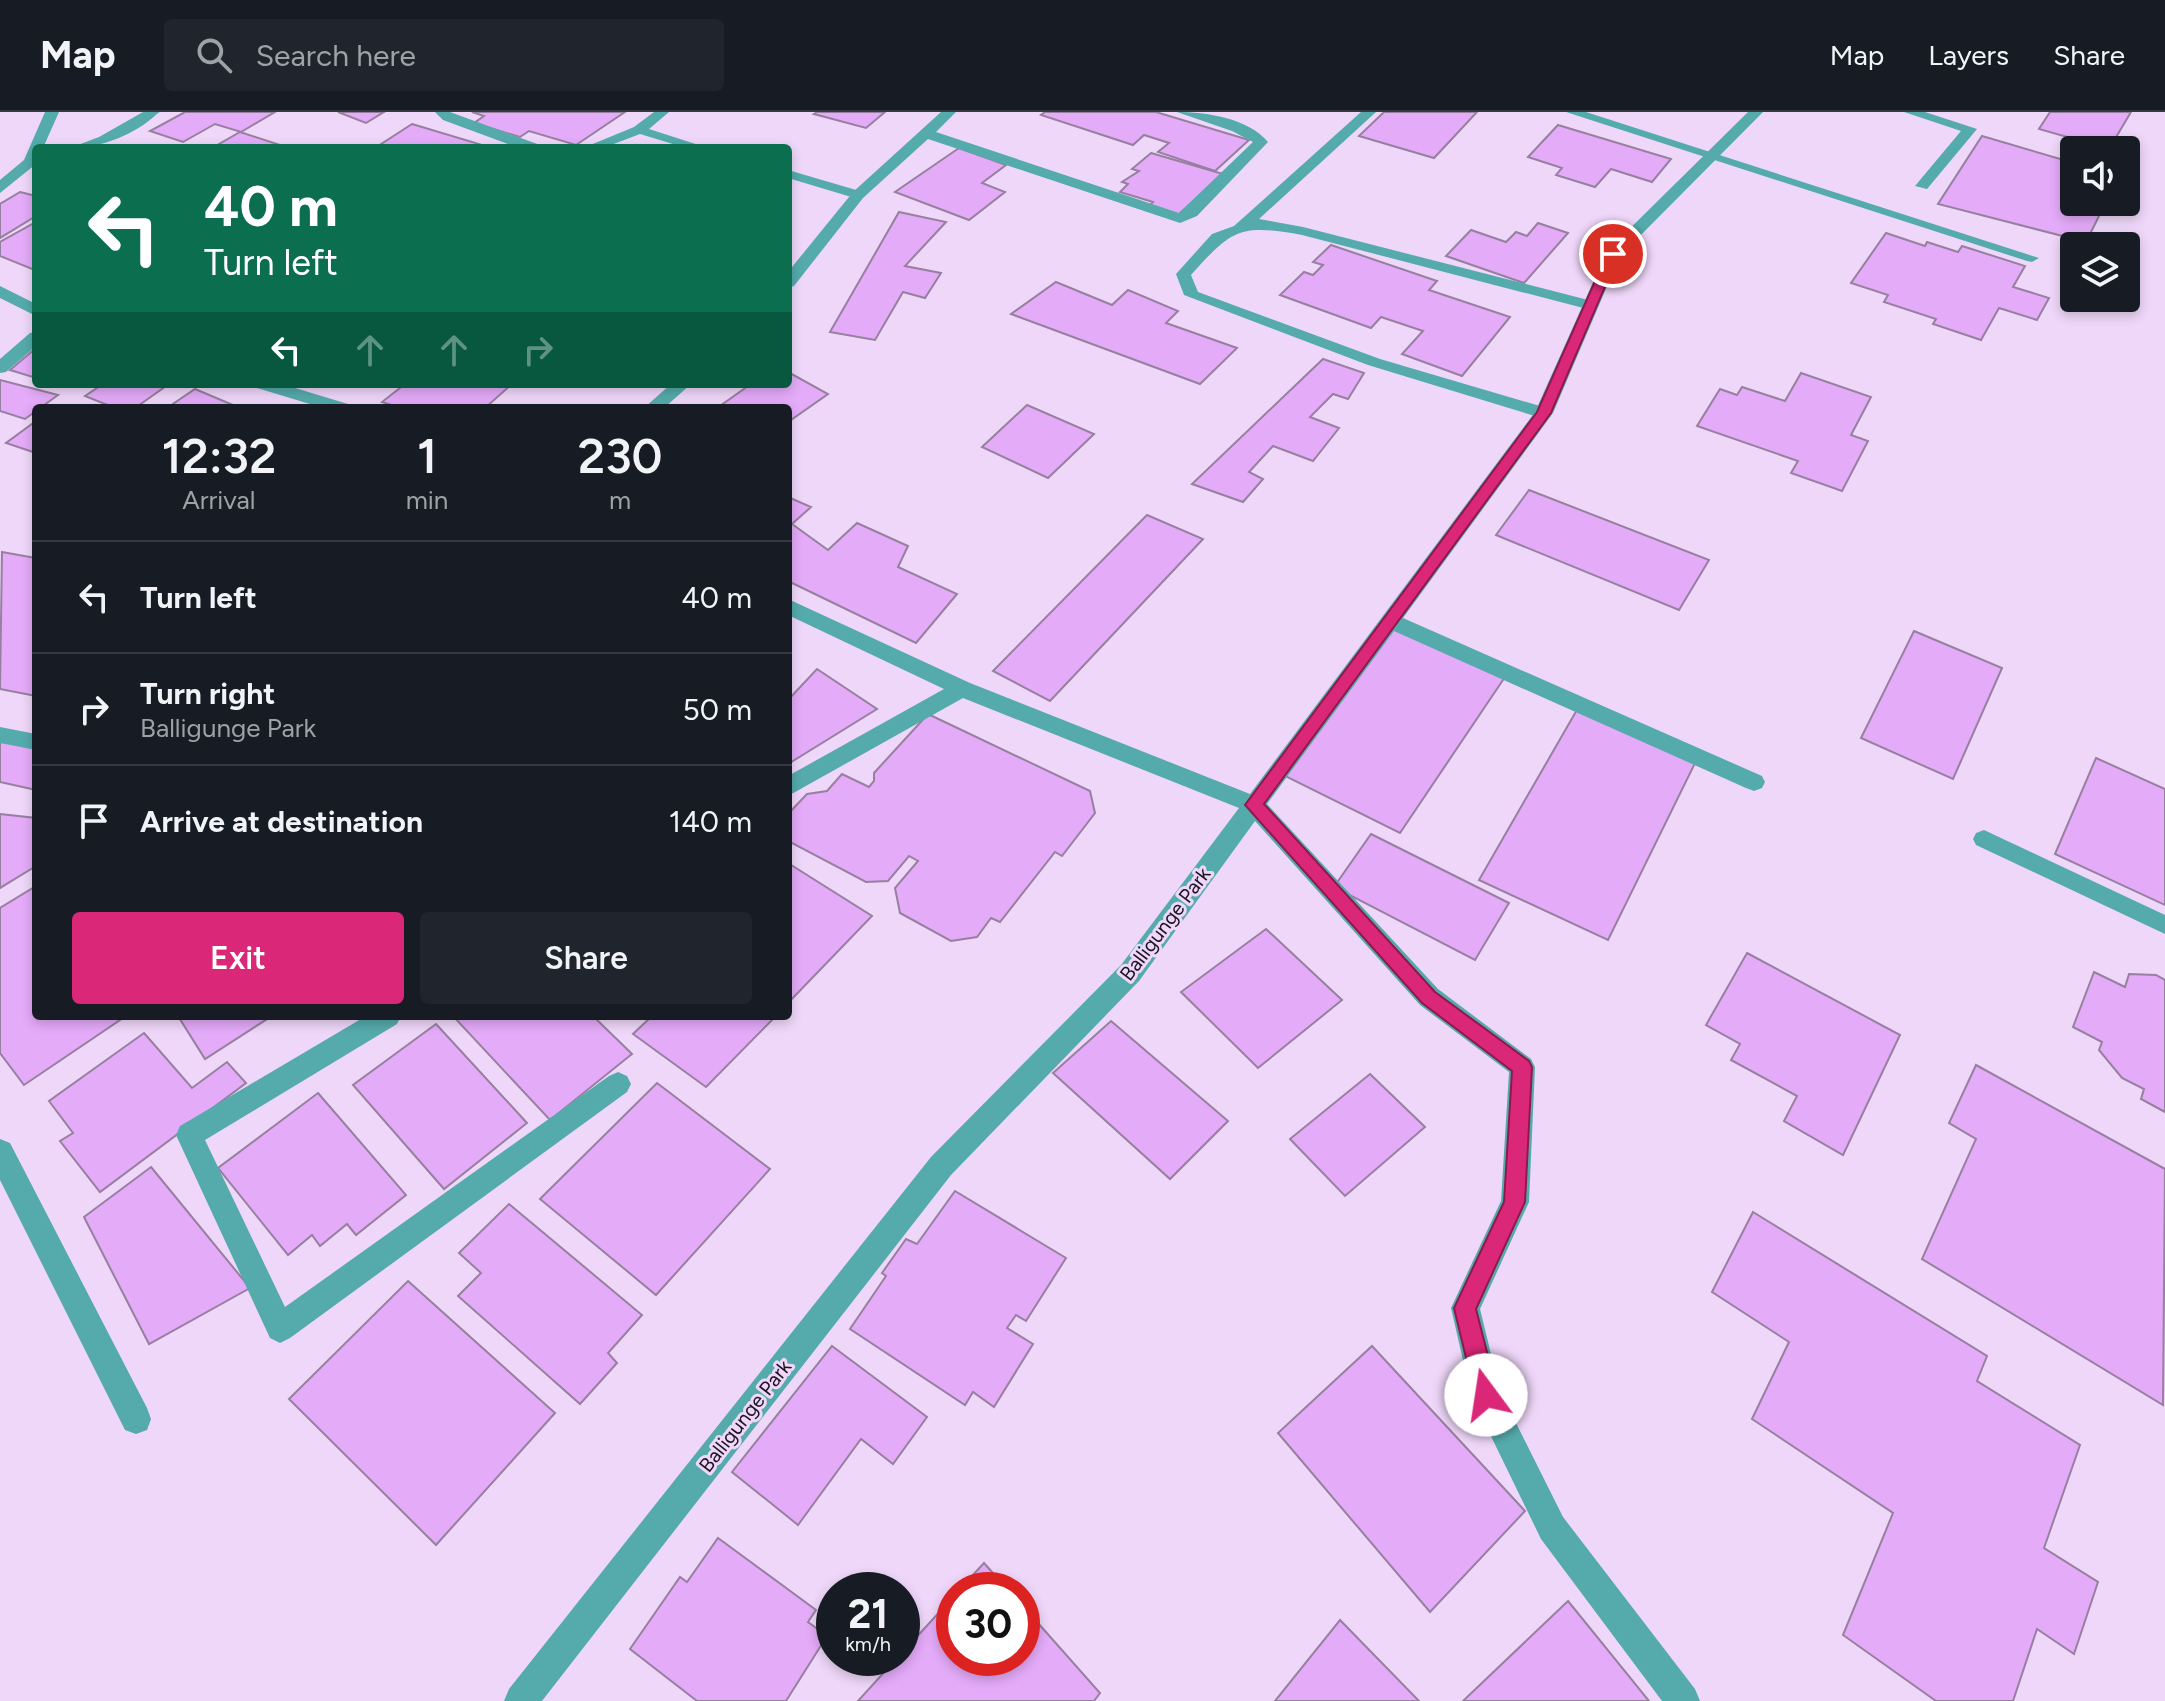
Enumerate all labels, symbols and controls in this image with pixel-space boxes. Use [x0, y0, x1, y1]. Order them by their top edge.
search box [164, 19, 724, 91]
text: Map [40, 32, 116, 78]
icon: search [192, 33, 236, 77]
text: Search here [256, 37, 416, 74]
text: Map [1830, 38, 1884, 72]
text: Layers [1928, 38, 2009, 72]
text: Share [2053, 38, 2125, 72]
map controls [2060, 136, 2140, 312]
button: sound [2060, 136, 2140, 216]
text: 40 m [204, 173, 338, 240]
icon: left [72, 176, 176, 280]
pin [1579, 220, 1647, 288]
icon: arrive [1591, 232, 1635, 276]
button: layers [2060, 232, 2140, 312]
text: Turn left [204, 241, 338, 284]
icon: left [264, 328, 308, 372]
icon: ahead [348, 328, 392, 372]
icon: ahead [432, 328, 476, 372]
icon: right [516, 328, 560, 372]
text: 12:32 [161, 427, 276, 485]
text: 1 [417, 427, 437, 485]
text: 230 [578, 427, 663, 485]
text: Arrival [182, 484, 256, 516]
text: min [406, 484, 448, 516]
text: m [609, 484, 631, 516]
icon: left [72, 575, 116, 619]
text: Turn left [140, 579, 257, 616]
text: 40 m [681, 579, 752, 616]
text: Turn right [140, 675, 275, 712]
icon: right [72, 687, 116, 731]
text: 50 m [683, 691, 752, 728]
text: Balligunge Park [140, 712, 316, 744]
icon: arrive [72, 799, 116, 843]
text: Arrive at destination [140, 803, 423, 840]
text: 140 m [669, 803, 752, 840]
street label: Balligunge Park [1115, 862, 1216, 985]
button: Exit [72, 912, 404, 1004]
button: Share [420, 912, 752, 1004]
position arrow [1444, 1353, 1528, 1437]
street label: Balligunge Park [694, 1355, 796, 1477]
speed limit sign: 30 [936, 1572, 1040, 1676]
text: 21 [848, 1590, 888, 1638]
text: km/h [845, 1632, 891, 1656]

